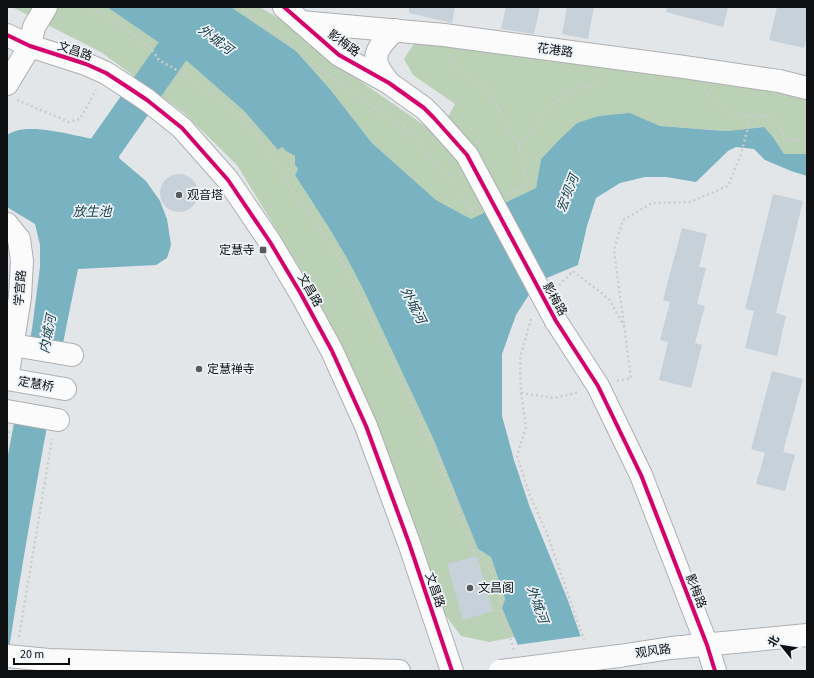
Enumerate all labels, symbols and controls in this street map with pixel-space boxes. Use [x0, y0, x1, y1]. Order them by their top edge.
water label: 外城河 [194, 21, 239, 61]
street label: 影梅路 [324, 26, 363, 61]
street label: 文昌路 [55, 38, 95, 65]
street label: 花港路 [536, 40, 574, 61]
water label: 宏坝河 [553, 169, 584, 215]
place label: 观音塔 [187, 187, 223, 204]
marker: 观音塔 [174, 190, 184, 200]
water label: 放生池 [72, 203, 113, 221]
place label: 定慧寺 [219, 242, 255, 259]
marker: 定慧寺 [258, 245, 268, 255]
street label: 学宫路 [10, 269, 31, 307]
street label: 文昌路 [293, 270, 326, 310]
street label: 影梅路 [538, 279, 571, 319]
water label: 外城河 [396, 284, 431, 330]
water label: 内城河 [35, 310, 61, 355]
place label: 定慧禅寺 [207, 361, 255, 378]
marker: 定慧禅寺 [194, 364, 204, 374]
street label: 定慧桥 [17, 373, 55, 396]
street label: 文昌路 [421, 570, 448, 610]
street label: 影梅路 [681, 571, 710, 611]
place label: 文昌阁 [478, 580, 514, 597]
marker: 文昌阁 [465, 583, 475, 593]
water label: 外城河 [522, 583, 553, 629]
north arrow [762, 626, 802, 666]
text: 北 [765, 633, 783, 650]
scale bar [14, 640, 69, 666]
street label: 观风路 [634, 641, 672, 662]
text: 20 m [20, 646, 44, 663]

